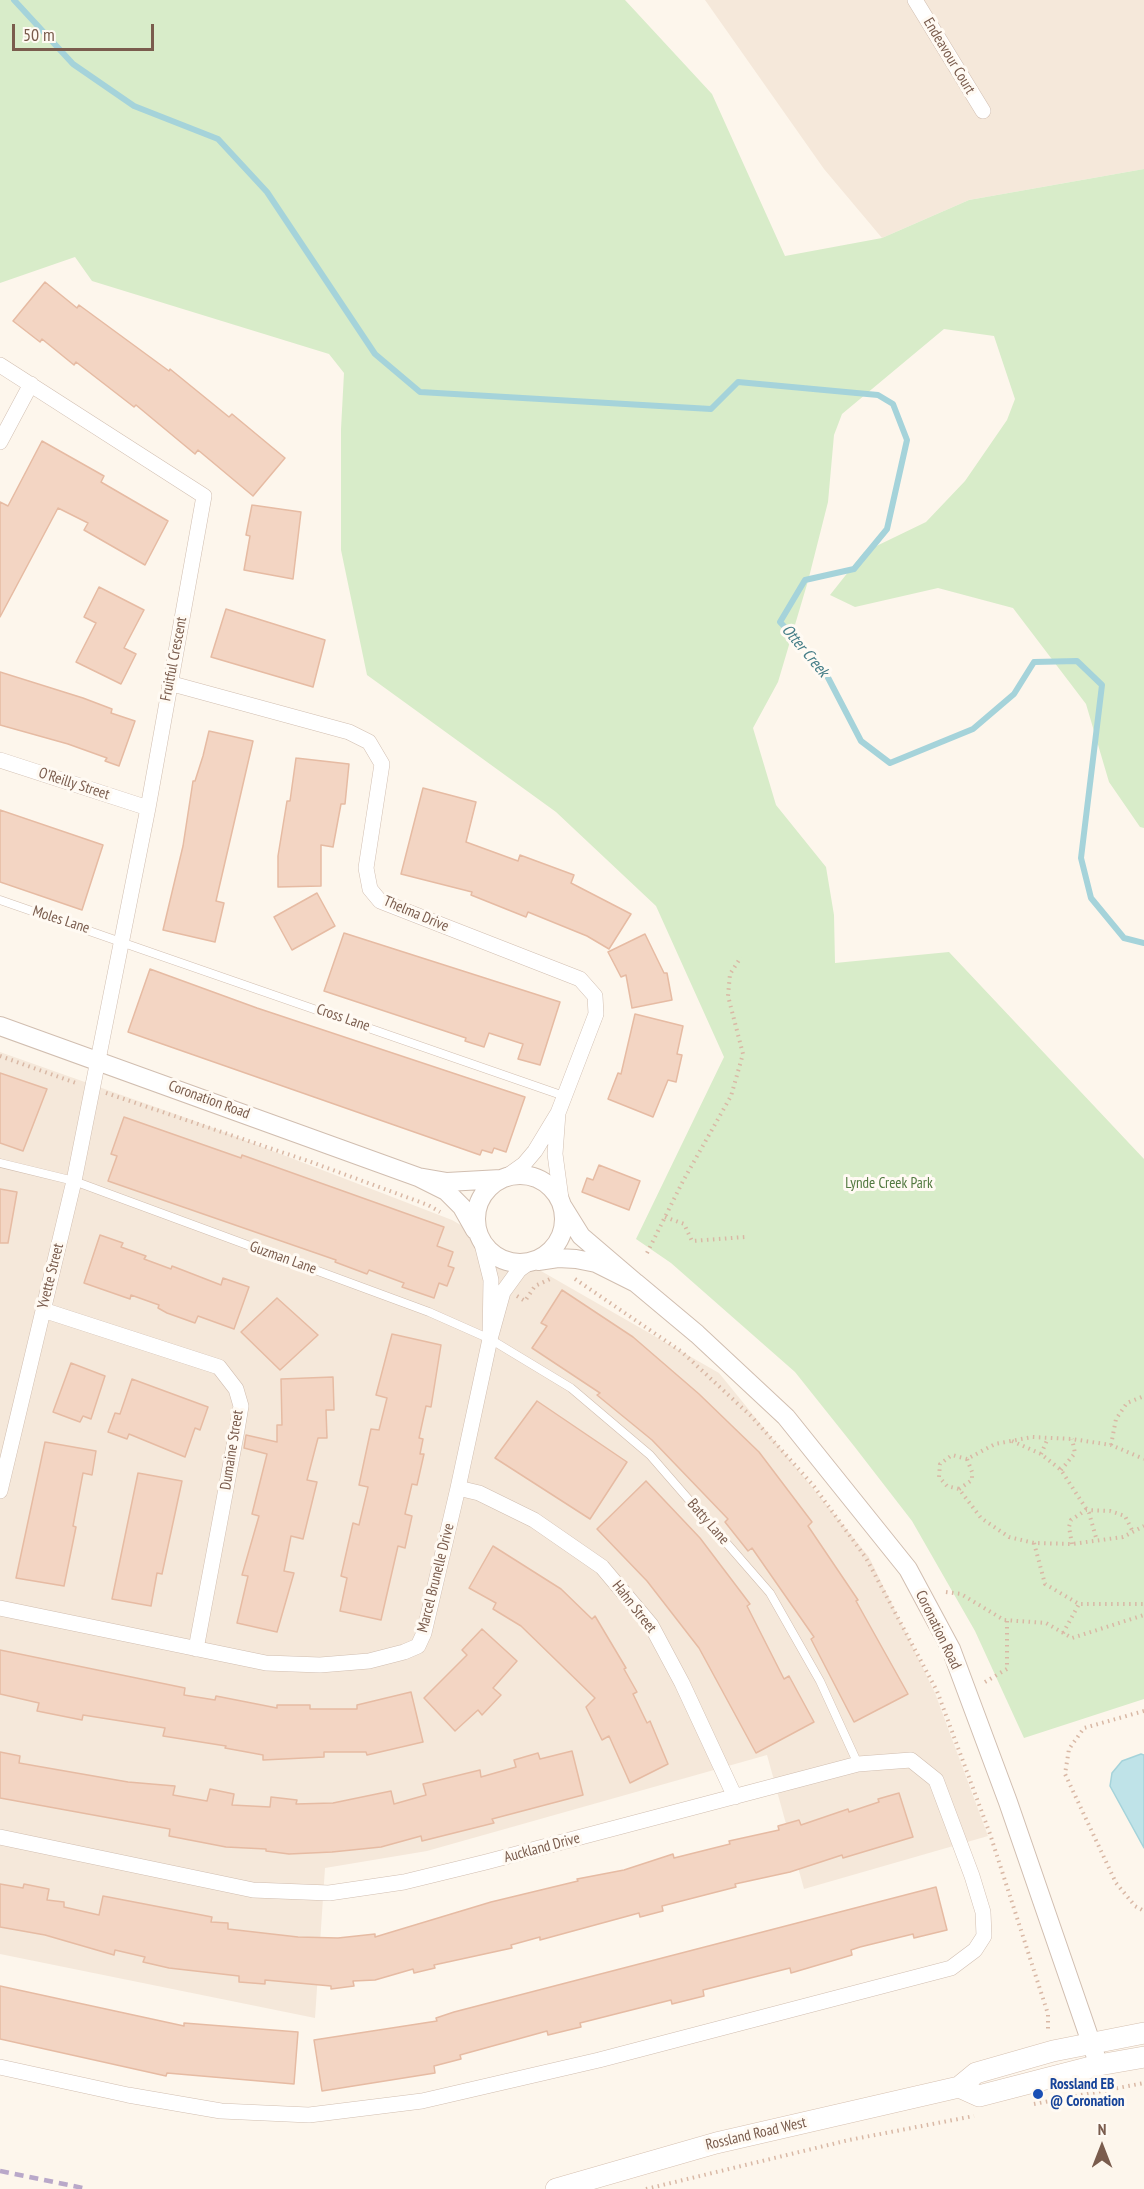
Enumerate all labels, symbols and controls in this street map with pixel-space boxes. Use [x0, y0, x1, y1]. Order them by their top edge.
scale bar [15, 12, 158, 50]
street label: Endeavour Court [919, 15, 979, 97]
text: 50 m [23, 23, 55, 46]
street label: Fruitful Crescent [157, 615, 191, 703]
water label: Otter Creek [778, 621, 832, 681]
street label: O'Reilly Street [36, 764, 112, 804]
street label: Thelma Drive [381, 892, 451, 936]
street label: Moles Lane [30, 902, 92, 938]
street label: Cross Lane [314, 1000, 372, 1036]
street label: Coronation Road [166, 1077, 252, 1123]
park label: Lynde Creek Park [845, 1175, 933, 1193]
street label: Guzman Lane [247, 1238, 319, 1278]
street label: Yvette Street [34, 1241, 68, 1311]
street label: Dumaine Street [217, 1409, 247, 1491]
street label: Batty Lane [683, 1495, 733, 1549]
street label: Marcel Brunelle Drive [414, 1522, 458, 1634]
street label: Hahn Street [608, 1577, 660, 1637]
street label: Coronation Road [911, 1588, 965, 1672]
street label: Auckland Drive [502, 1829, 582, 1867]
place label: Rossland EB @ Coronation [1050, 2076, 1125, 2111]
marker: Rossland EB @ Coronation [1031, 2087, 1045, 2101]
street label: Rossland Road West [704, 2114, 808, 2154]
north arrow [1072, 2117, 1132, 2177]
text: N [1098, 2119, 1106, 2139]

